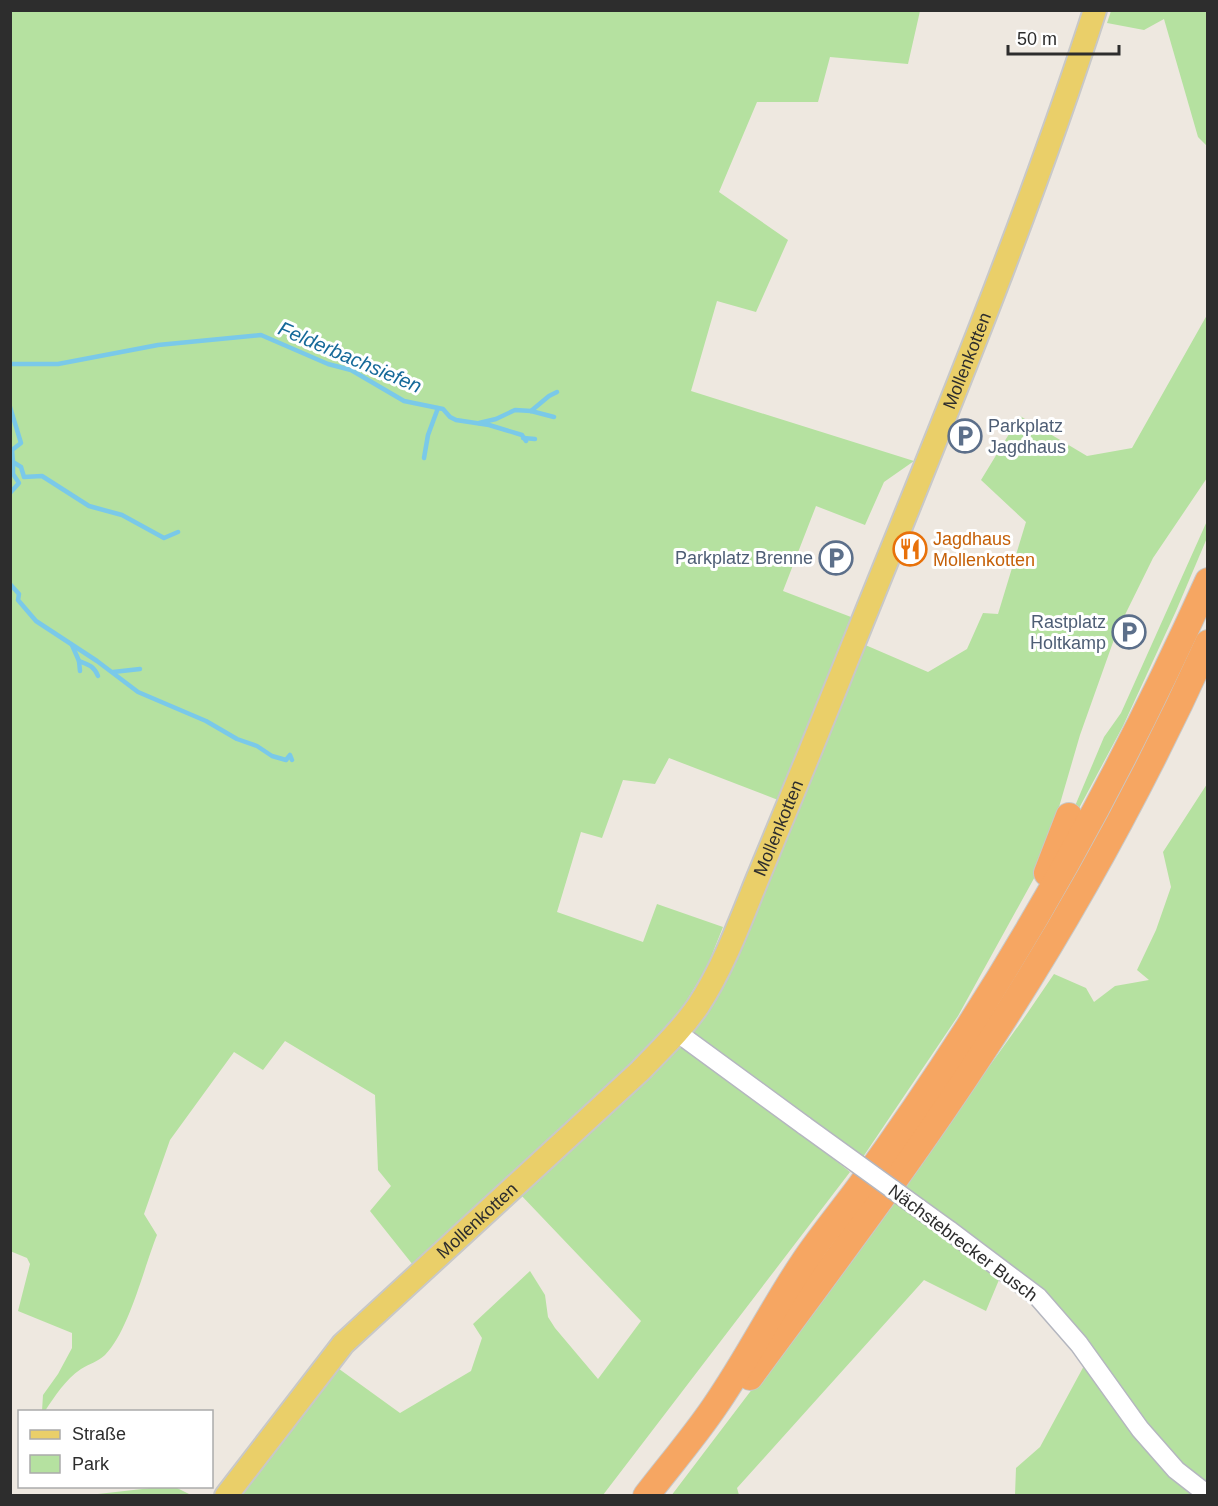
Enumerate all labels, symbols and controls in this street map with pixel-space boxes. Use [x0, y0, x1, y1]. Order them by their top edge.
scale bar [1008, 18, 1119, 56]
text: 50 m [1017, 29, 1057, 49]
street label: Mollenkotten [939, 310, 995, 412]
water label: Felderbachsiefen [275, 317, 425, 397]
place label: Parkplatz Jagdhaus [988, 416, 1066, 457]
parking icon: Parkplatz Jagdhaus [947, 418, 983, 454]
place label: Jagdhaus Mollenkotten [933, 529, 1035, 570]
restaurant icon: Jagdhaus Mollenkotten [892, 531, 928, 567]
parking icon: Parkplatz Brenne [818, 540, 854, 576]
place label: Parkplatz Brenne [675, 548, 813, 568]
place label: Rastplatz Holtkamp [1030, 612, 1106, 653]
parking icon: Rastplatz Holtkamp [1111, 614, 1147, 650]
street label: Mollenkotten [750, 777, 807, 879]
street label: Mollenkotten [433, 1179, 521, 1263]
street label: Nächstebrecker Busch [885, 1181, 1041, 1305]
legend [18, 1410, 213, 1488]
text: Straße [72, 1424, 126, 1444]
text: Park [72, 1454, 110, 1474]

